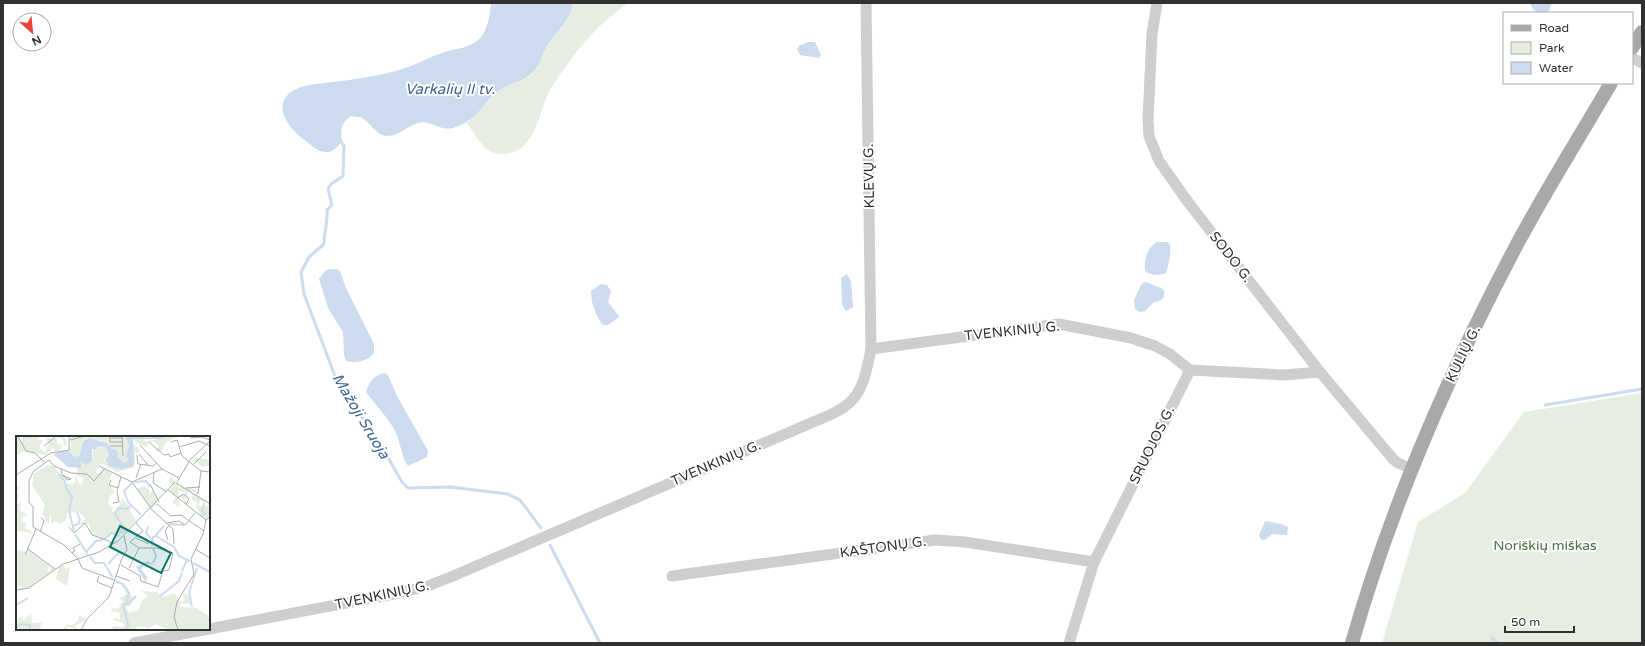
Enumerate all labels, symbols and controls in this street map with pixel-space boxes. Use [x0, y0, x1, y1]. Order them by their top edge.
north arrow [12, 12, 52, 52]
legend [1503, 12, 1633, 84]
text: Road [1539, 21, 1569, 35]
text: N [29, 33, 43, 48]
text: Park [1539, 41, 1565, 55]
text: Water [1539, 61, 1574, 75]
water label: Varkalių II tv. [405, 80, 495, 98]
street label: KLEVŲ G. [860, 144, 878, 208]
street label: SODO G. [1206, 228, 1256, 286]
street label: TVENKINIŲ G. [963, 318, 1061, 344]
street label: KULIŲ G. [1442, 323, 1484, 385]
water label: Mažoji Sruoja [328, 370, 394, 462]
street label: SRUOJOS G. [1126, 403, 1178, 487]
inset map [16, 436, 210, 630]
street label: TVENKINIŲ G. [668, 436, 764, 490]
street label: KAŠTONŲ G. [839, 533, 927, 561]
park label: Noriškių miškas [1493, 537, 1597, 554]
street label: TVENKINIŲ G. [333, 577, 431, 613]
scale bar [1505, 608, 1574, 634]
text: 50 m [1511, 615, 1540, 629]

